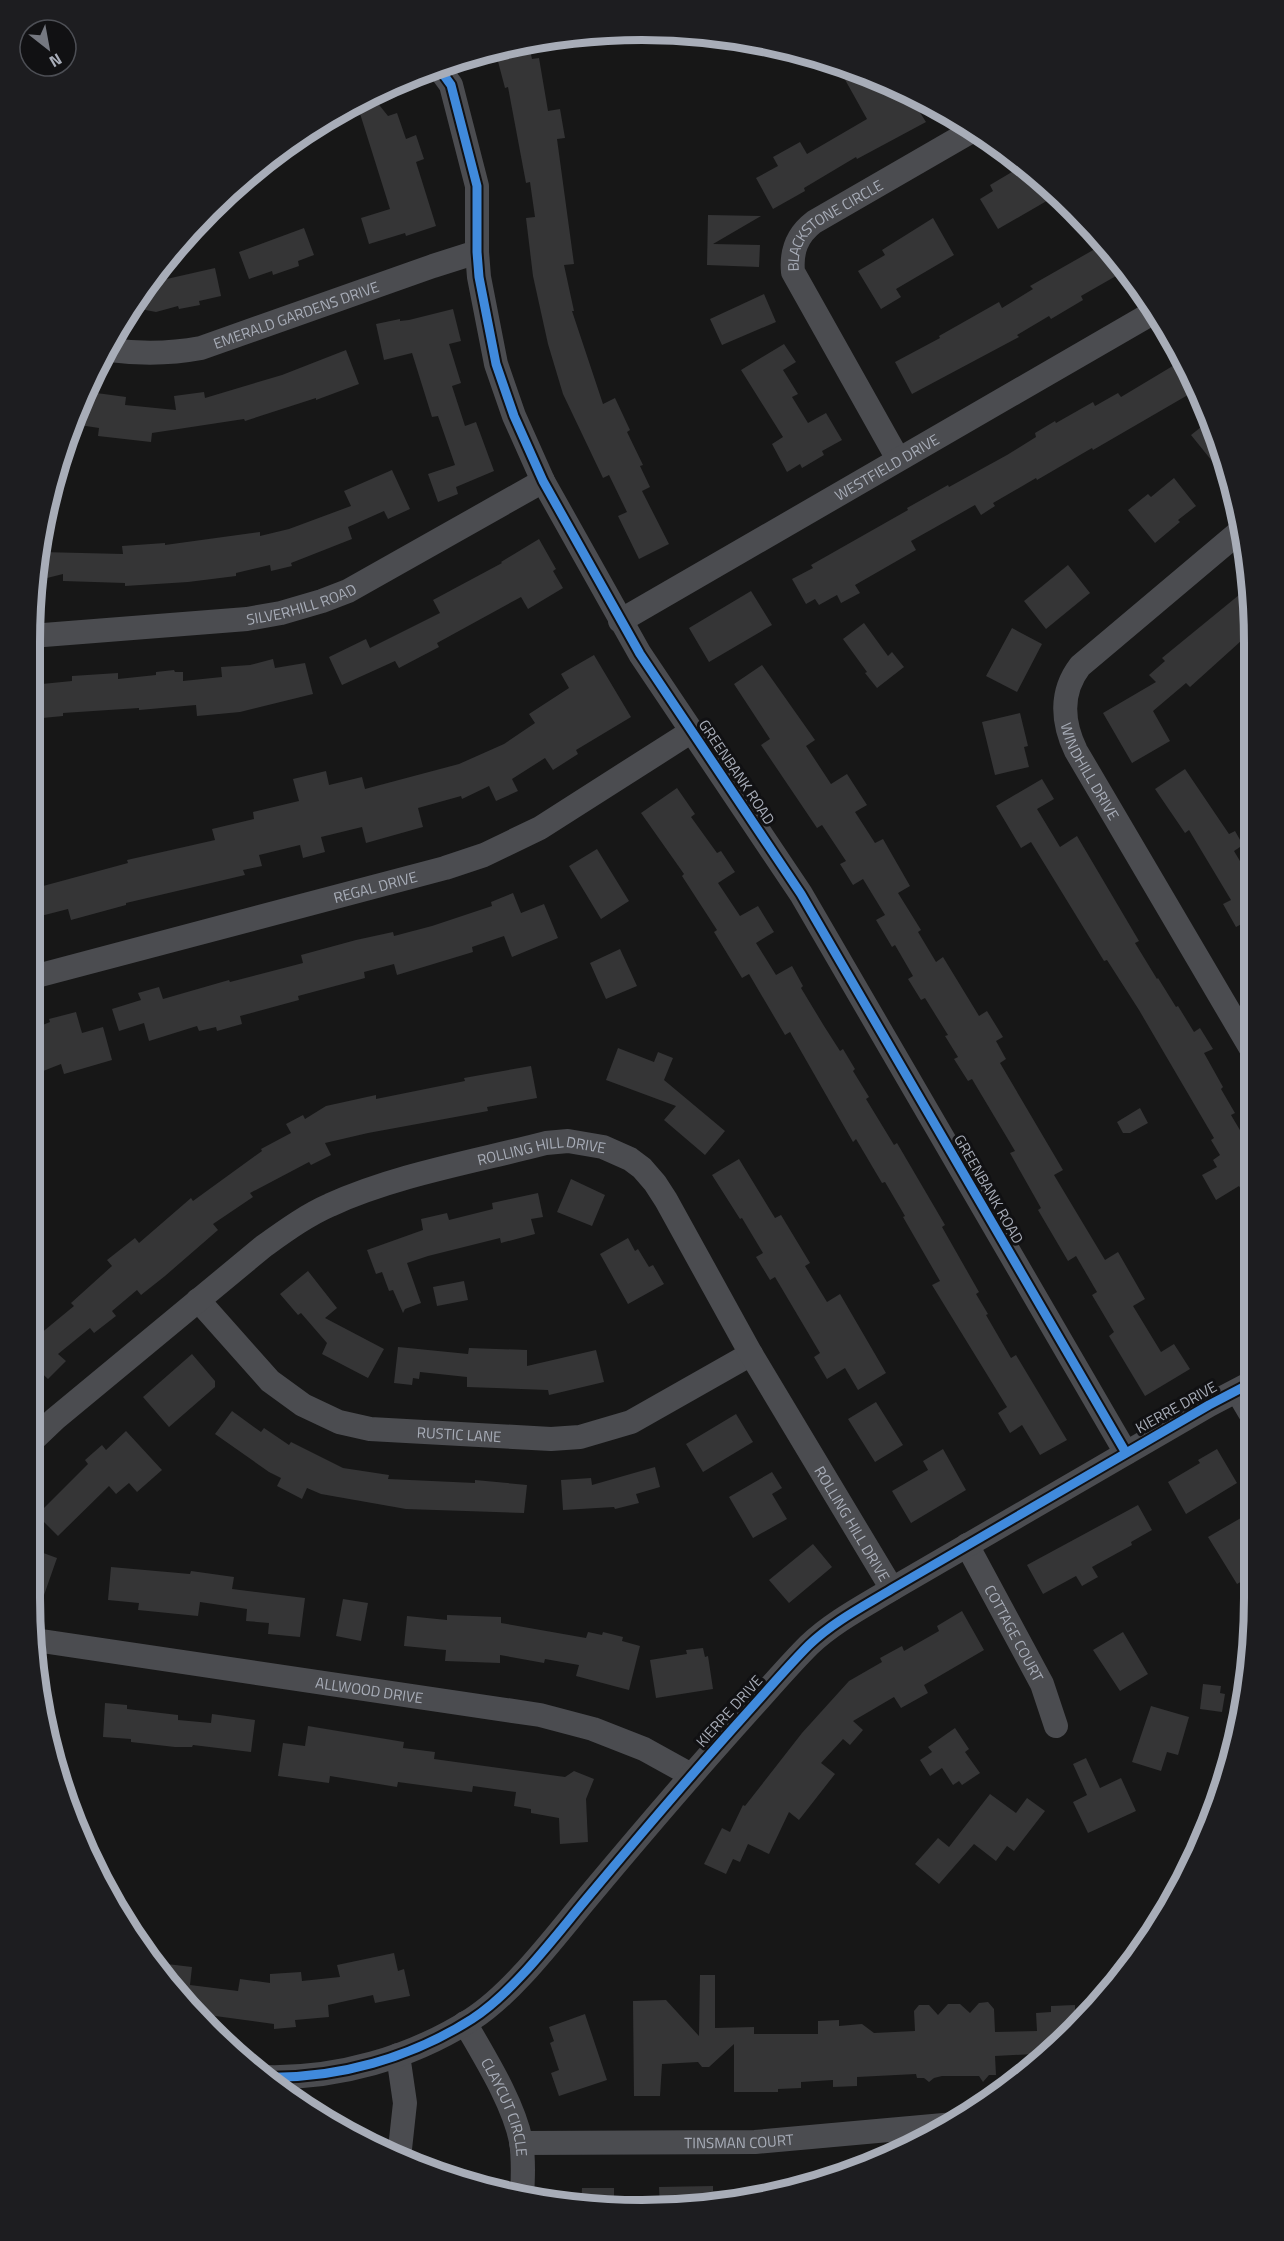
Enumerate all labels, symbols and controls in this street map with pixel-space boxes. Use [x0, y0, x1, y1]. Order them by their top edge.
north arrow [18, 18, 78, 78]
text: N [45, 48, 67, 74]
street label: BLACKSTONE CIRCLE [781, 173, 887, 272]
street label: EMERALD GARDENS DRIVE [210, 275, 382, 354]
street label: WESTFIELD DRIVE [830, 427, 943, 506]
street label: SILVERHILL ROAD [245, 577, 361, 630]
street label: GREENBANK ROAD [693, 715, 781, 829]
street label: WINDHILL DRIVE [1055, 720, 1126, 824]
street label: REGAL DRIVE [331, 864, 420, 909]
street label: ROLLING HILL DRIVE [475, 1129, 608, 1171]
street label: GREENBANK ROAD [948, 1130, 1030, 1248]
street label: KIERRE DRIVE [1131, 1375, 1221, 1439]
street label: RUSTIC LANE [416, 1420, 502, 1448]
street label: ROLLING HILL DRIVE [809, 1461, 896, 1586]
street label: COTTAGE COURT [979, 1581, 1050, 1686]
street label: ALLWOOD DRIVE [314, 1670, 425, 1709]
street label: KIERRE DRIVE [690, 1670, 768, 1752]
street label: CLAYCUT CIRCLE [476, 2053, 534, 2157]
street label: TINSMAN COURT [684, 2127, 795, 2154]

